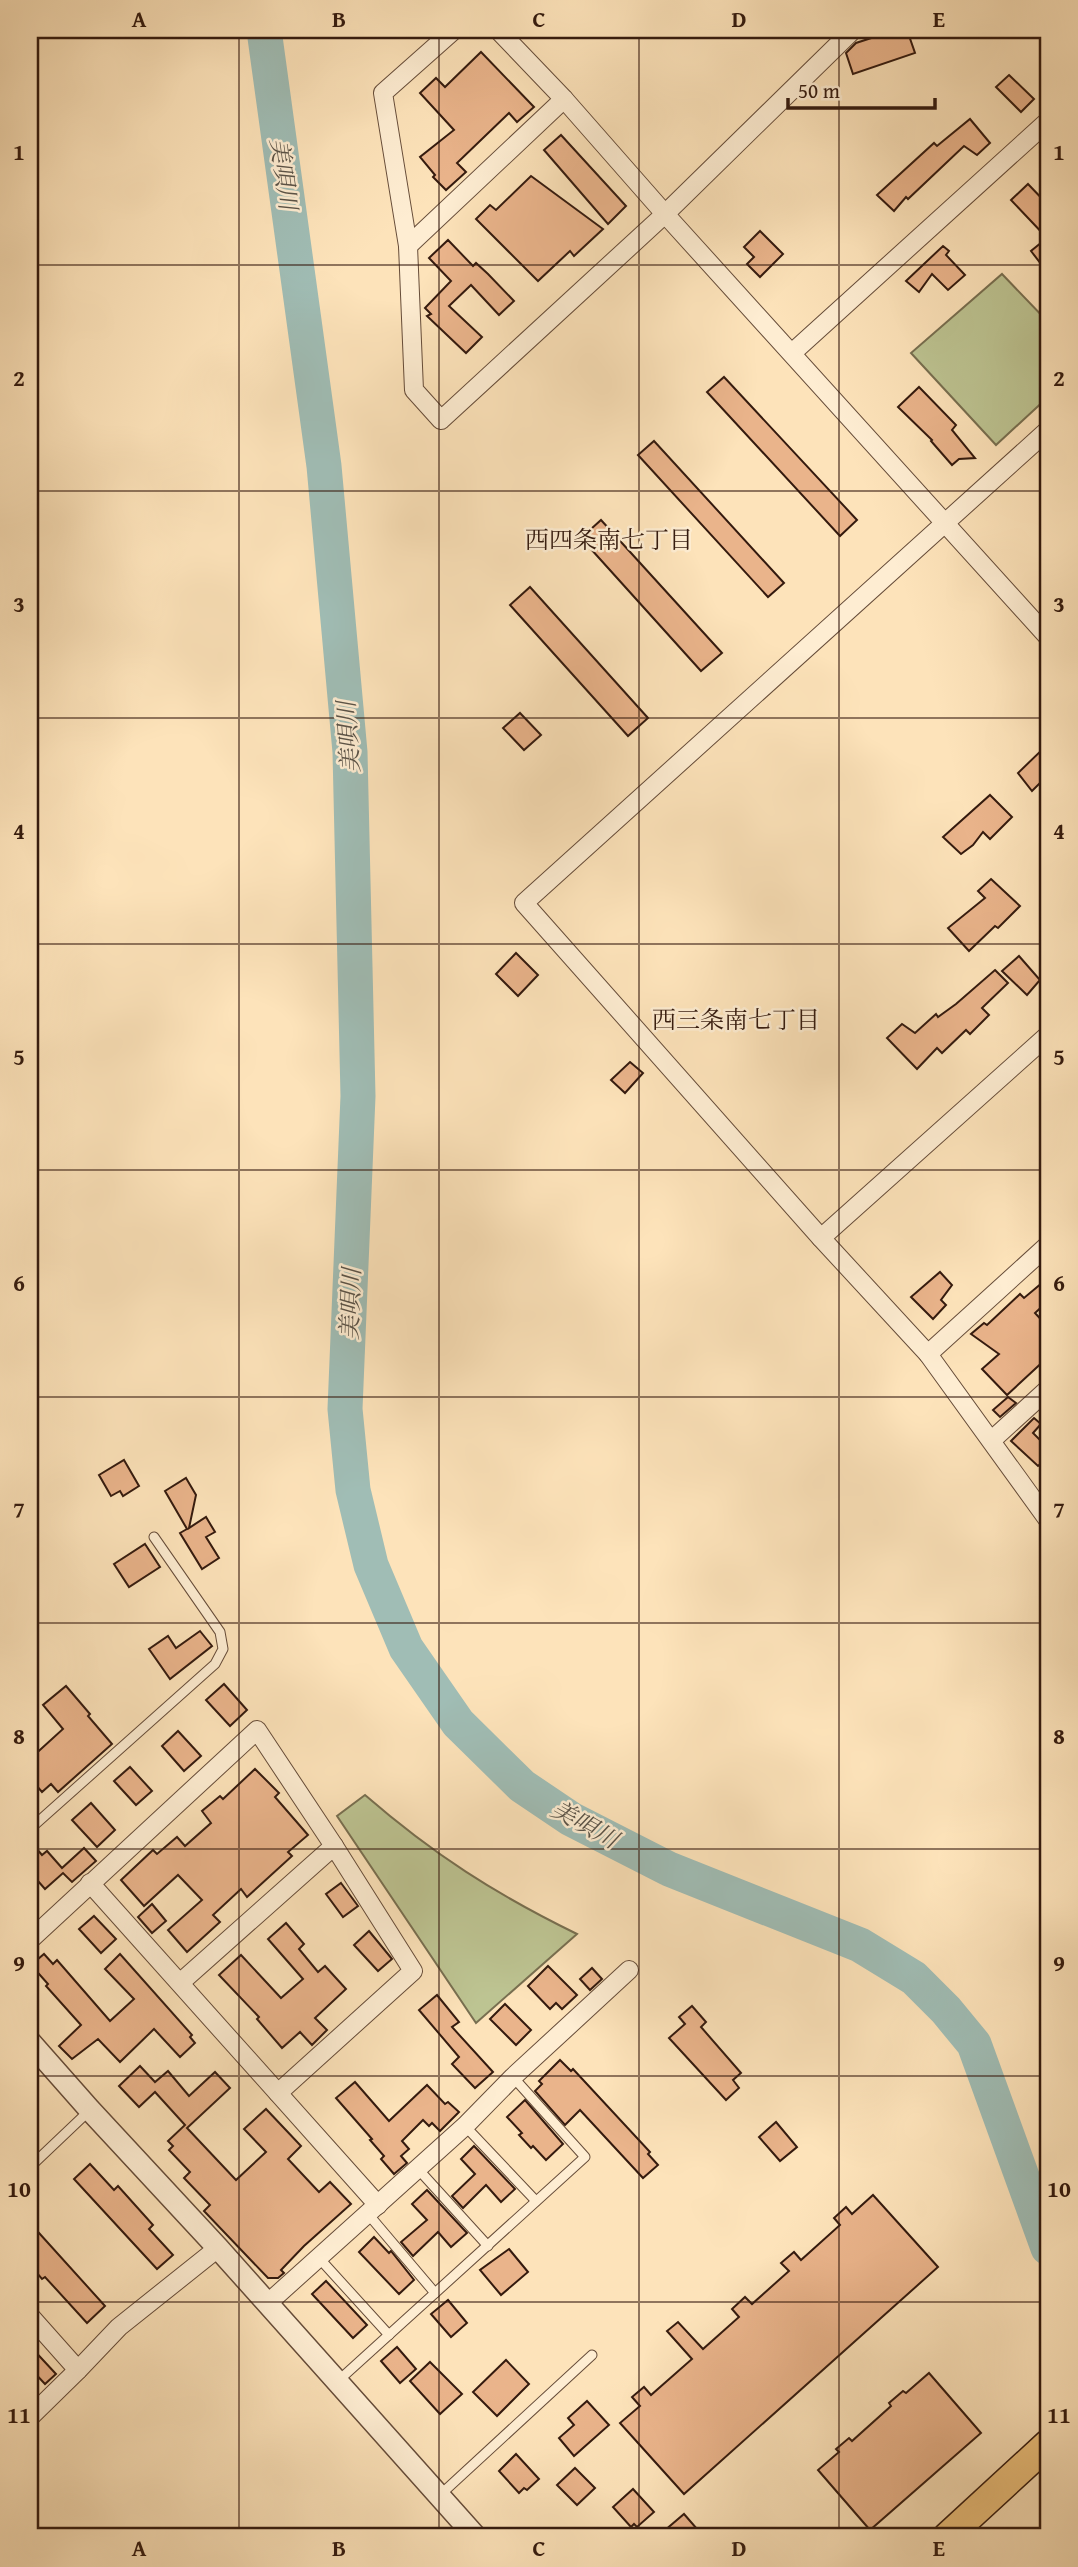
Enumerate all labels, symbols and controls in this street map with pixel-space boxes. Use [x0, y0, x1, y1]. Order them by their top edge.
text: A [132, 2, 147, 35]
text: B [332, 2, 346, 35]
text: C [532, 2, 546, 35]
text: D [732, 2, 747, 35]
text: E [933, 2, 945, 35]
scale bar [788, 66, 934, 110]
text: 50 m [798, 75, 840, 106]
text: 1 [13, 135, 25, 168]
text: 1 [1053, 135, 1065, 168]
water label: 美唄川 [262, 136, 307, 215]
text: 2 [13, 361, 25, 394]
text: 2 [1053, 361, 1065, 394]
district label: 西四条南七丁目 [525, 522, 693, 557]
text: 3 [13, 587, 25, 620]
text: 3 [1053, 587, 1065, 620]
water label: 美唄川 [328, 697, 368, 774]
text: 4 [13, 814, 25, 847]
text: 4 [1053, 814, 1065, 847]
district label: 西三条南七丁目 [652, 1002, 820, 1037]
text: 5 [13, 1040, 25, 1073]
text: 5 [1053, 1040, 1065, 1073]
water label: 美唄川 [331, 1264, 369, 1341]
text: 6 [13, 1266, 25, 1299]
text: 6 [1053, 1266, 1065, 1299]
text: 7 [13, 1493, 25, 1526]
text: 7 [1053, 1493, 1065, 1526]
text: 8 [13, 1719, 25, 1752]
text: 8 [1053, 1719, 1065, 1752]
water label: 美唄川 [545, 1791, 628, 1858]
text: 9 [13, 1946, 25, 1979]
text: 9 [1053, 1946, 1065, 1979]
text: 10 [7, 2172, 31, 2205]
text: 10 [1047, 2172, 1071, 2205]
text: 11 [7, 2398, 31, 2431]
text: 11 [1047, 2398, 1071, 2431]
text: A [132, 2531, 147, 2564]
text: B [332, 2531, 346, 2564]
text: C [532, 2531, 546, 2564]
text: D [732, 2531, 747, 2564]
text: E [933, 2531, 945, 2564]

